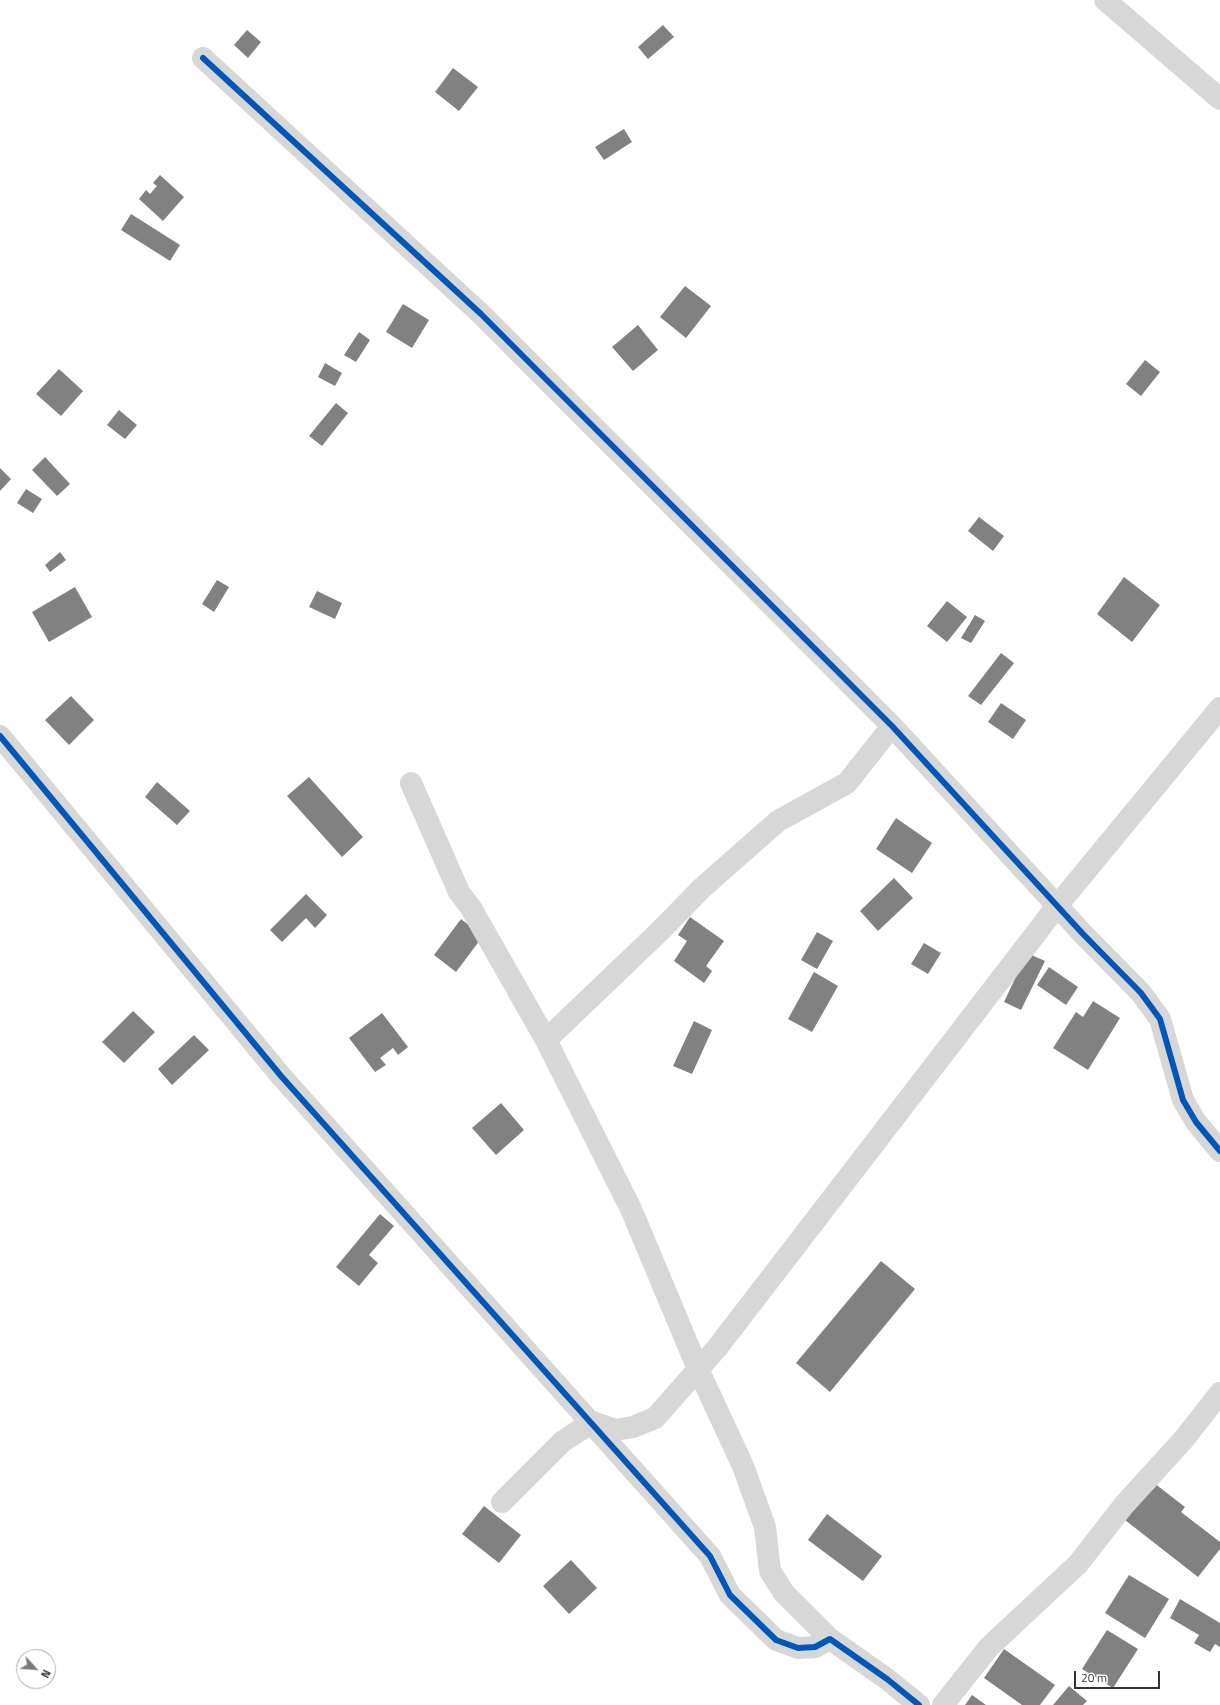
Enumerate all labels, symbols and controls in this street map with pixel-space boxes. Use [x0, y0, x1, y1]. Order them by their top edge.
north arrow [16, 1649, 56, 1689]
scale bar [1076, 1663, 1162, 1689]
text: N [37, 1667, 55, 1681]
text: 20 m [1081, 1668, 1107, 1687]

